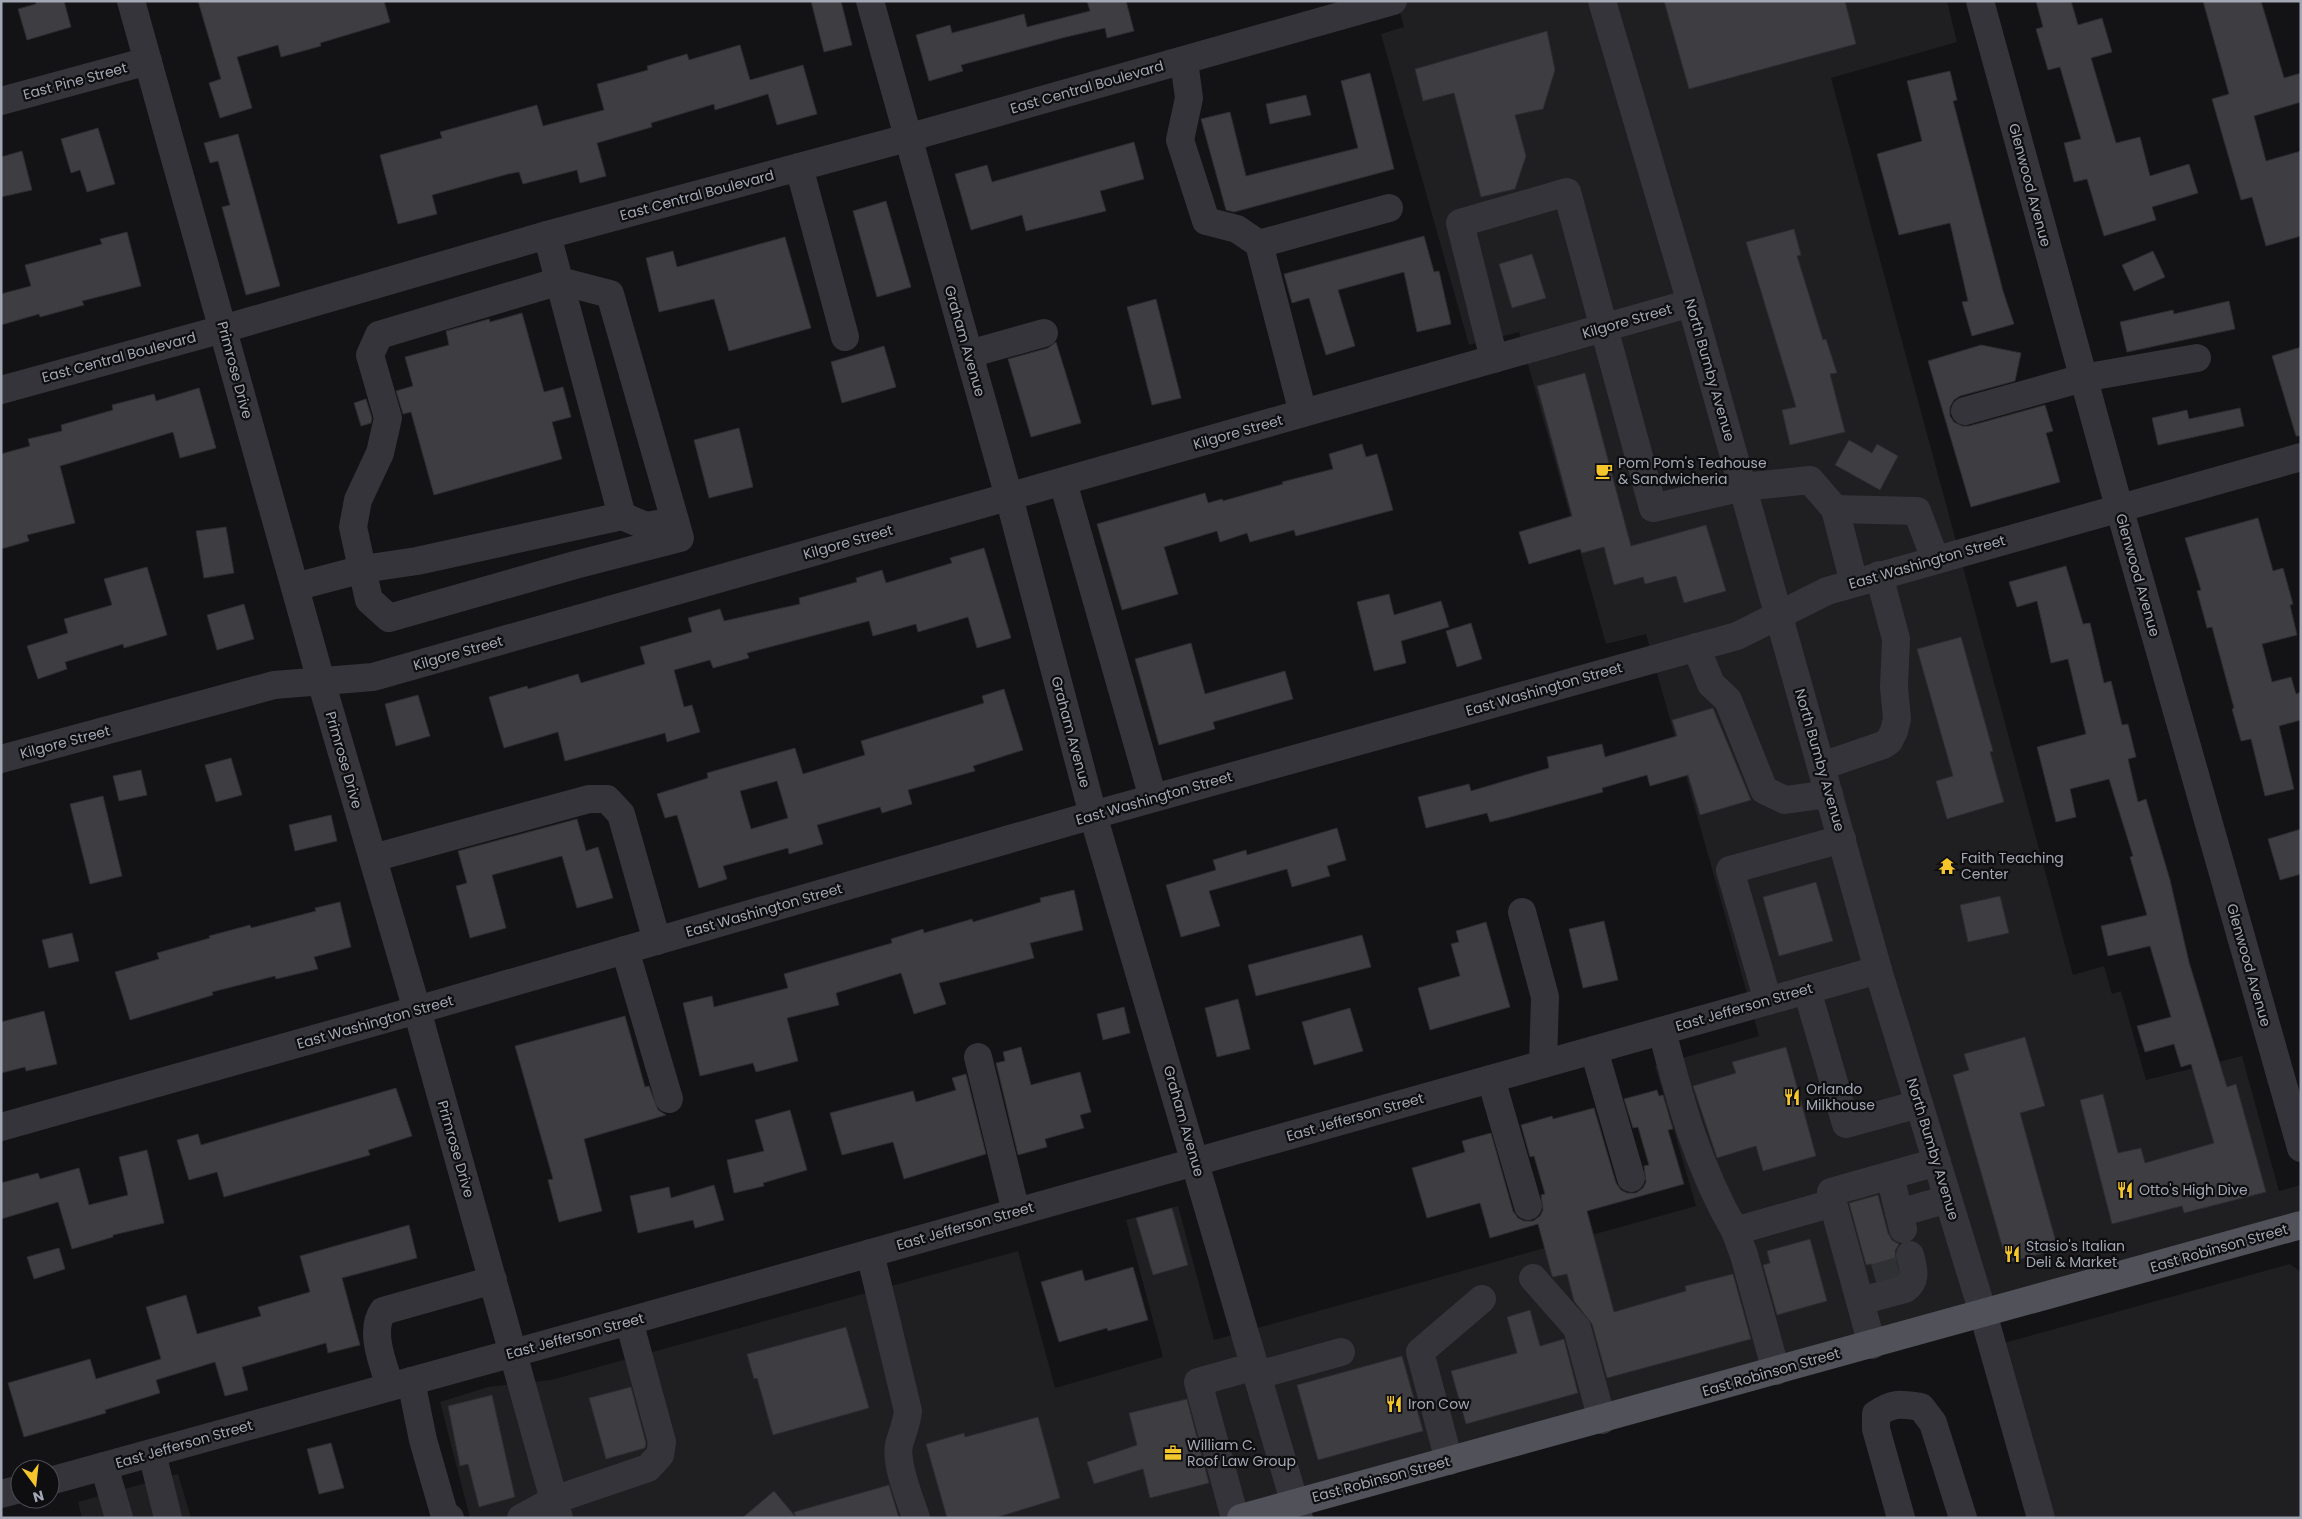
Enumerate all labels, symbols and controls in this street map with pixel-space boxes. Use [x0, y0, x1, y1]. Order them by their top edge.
street label: East Central Boulevard [1008, 55, 1166, 119]
street label: East Pine Street [21, 58, 129, 104]
street label: Glenwood Avenue [2004, 121, 2056, 249]
street label: East Central Boulevard [618, 165, 776, 225]
street label: Graham Avenue [940, 283, 991, 399]
street label: North Bumby Avenue [1680, 296, 1740, 444]
street label: Kilgore Street [1580, 299, 1674, 343]
street label: Primrose Drive [212, 319, 258, 421]
street label: East Central Boulevard [40, 327, 198, 387]
street label: Kilgore Street [1191, 410, 1285, 454]
place label: Pom Pom's Teahouse & Sandwicheria [1618, 453, 1767, 489]
cafe icon: Pom Pom's Teahouse & Sandwicheria [1594, 461, 1614, 481]
street label: Glenwood Avenue [2111, 511, 2165, 639]
street label: Kilgore Street [801, 520, 895, 564]
street label: East Washington Street [1846, 530, 2008, 594]
street label: Kilgore Street [411, 631, 505, 675]
street label: East Washington Street [1463, 657, 1625, 721]
street label: Graham Avenue [1046, 674, 1096, 790]
street label: North Bumby Avenue [1790, 686, 1850, 834]
street label: Primrose Drive [321, 709, 368, 811]
street label: Kilgore Street [18, 720, 112, 764]
street label: East Washington Street [1073, 766, 1235, 830]
place label: Faith Teaching Center [1961, 848, 2064, 884]
temple icon: Faith Teaching Center [1937, 856, 1957, 876]
street label: East Washington Street [683, 878, 845, 942]
street label: Glenwood Avenue [2222, 901, 2276, 1029]
street label: East Jefferson Street [1673, 978, 1815, 1036]
street label: East Washington Street [294, 990, 456, 1054]
street label: Graham Avenue [1159, 1063, 1210, 1179]
street label: North Bumby Avenue [1902, 1076, 1964, 1223]
place label: Orlando Milkhouse [1806, 1079, 1875, 1115]
restaurant icon: Orlando Milkhouse [1782, 1087, 1802, 1107]
street label: East Jefferson Street [1284, 1088, 1426, 1146]
street label: Primrose Drive [433, 1098, 480, 1200]
restaurant icon: Otto's High Dive [2115, 1180, 2135, 1200]
place label: Otto's High Dive [2139, 1180, 2248, 1200]
street label: East Jefferson Street [894, 1197, 1036, 1255]
street label: East Robinson Street [2148, 1219, 2290, 1277]
place label: Stasio's Italian Deli & Market [2026, 1236, 2125, 1272]
restaurant icon: Stasio's Italian Deli & Market [2002, 1244, 2022, 1264]
street label: East Jefferson Street [504, 1308, 646, 1364]
street label: East Robinson Street [1700, 1343, 1842, 1401]
restaurant icon: Iron Cow [1384, 1394, 1404, 1414]
place label: Iron Cow [1408, 1394, 1470, 1414]
street label: East Jefferson Street [113, 1415, 255, 1473]
place label: William C. Roof Law Group [1187, 1435, 1296, 1471]
office icon: William C. Roof Law Group [1163, 1443, 1183, 1463]
street label: East Robinson Street [1310, 1451, 1452, 1507]
north arrow [10, 1459, 60, 1509]
text: N [31, 1486, 46, 1508]

